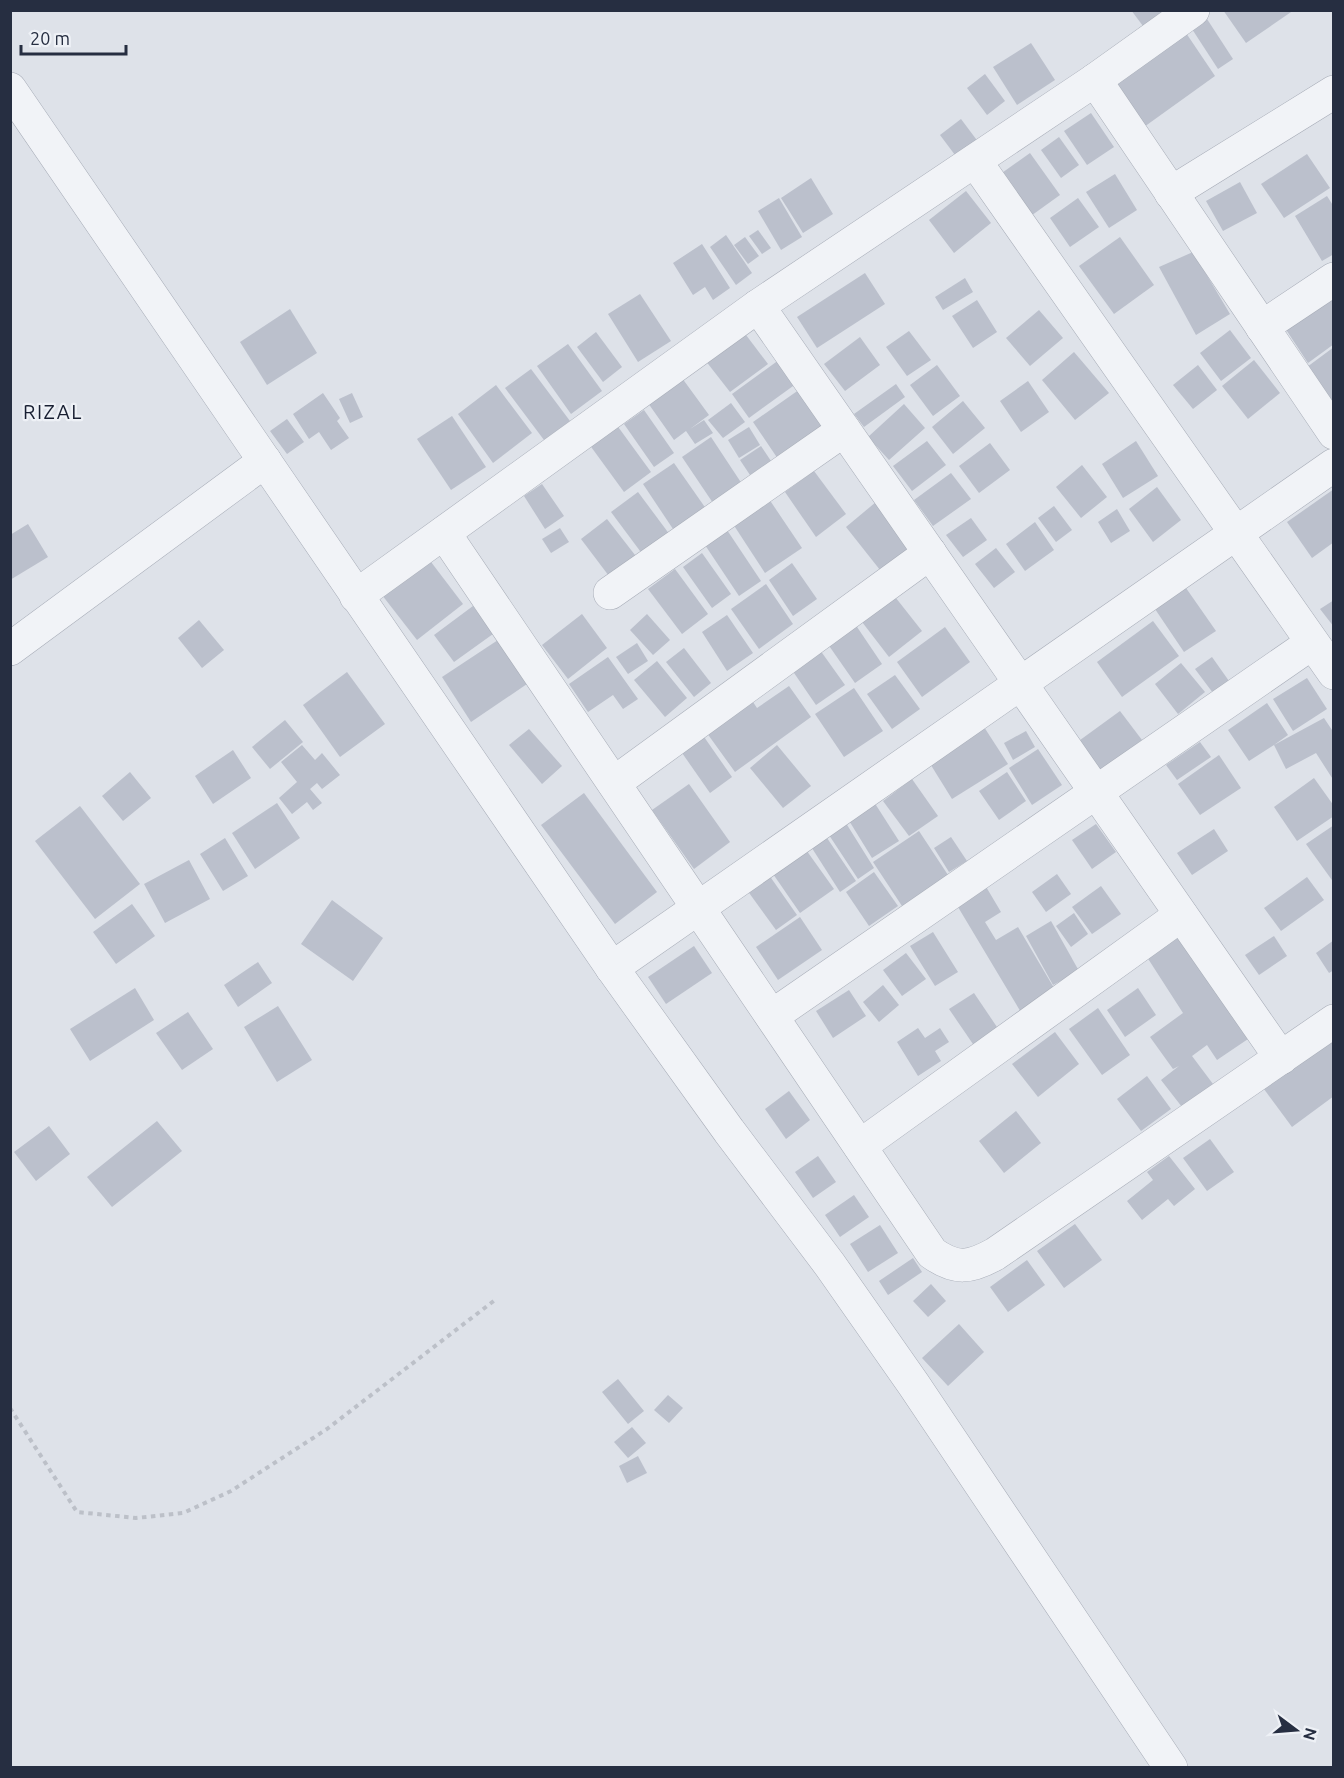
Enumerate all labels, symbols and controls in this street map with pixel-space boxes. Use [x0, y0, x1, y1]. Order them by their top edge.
scale bar [21, 18, 126, 56]
text: 20 m [30, 28, 70, 48]
district label: RIZAL [23, 400, 83, 423]
north arrow [1266, 1700, 1326, 1760]
text: N [1300, 1726, 1321, 1742]

